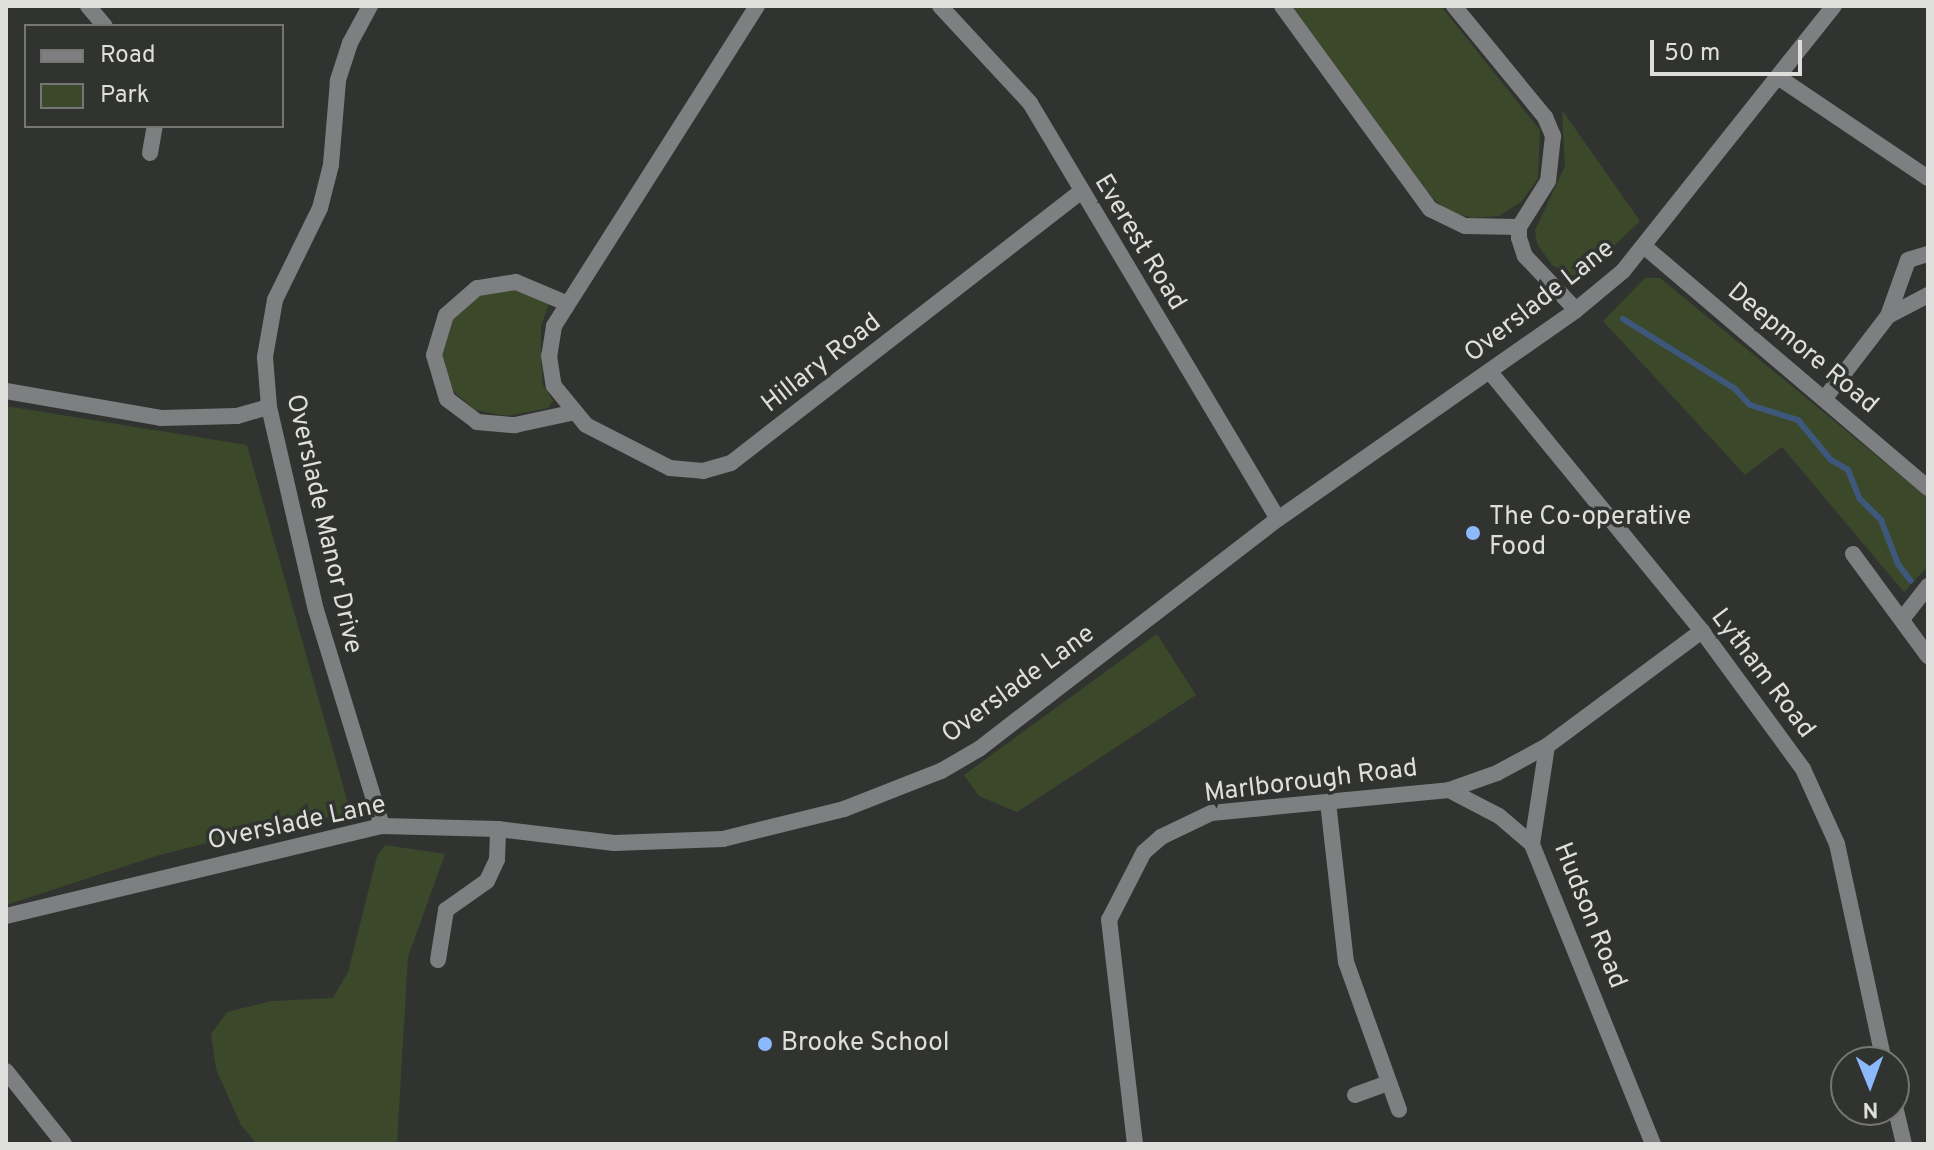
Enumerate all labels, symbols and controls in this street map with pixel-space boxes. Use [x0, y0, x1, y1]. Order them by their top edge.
legend [24, 24, 284, 128]
scale bar [1654, 24, 1806, 74]
text: 50 m [1664, 39, 1720, 69]
text: Road [100, 41, 156, 71]
text: Park [100, 81, 150, 111]
street label: Everest Road [1086, 169, 1192, 317]
street label: Overslade Lane [1459, 234, 1621, 370]
street label: Deepmore Road [1720, 277, 1884, 421]
street label: Hillary Road [756, 308, 888, 420]
street label: Overslade Manor Drive [278, 391, 368, 657]
place label: The Co-operative Food [1489, 502, 1691, 564]
marker: The Co-operative Food [1464, 524, 1482, 542]
street label: Lytham Road [1703, 603, 1821, 745]
street label: Overslade Lane [936, 619, 1102, 751]
street label: Marlborough Road [1203, 753, 1419, 811]
street label: Overslade Lane [205, 790, 389, 858]
street label: Hudson Road [1546, 838, 1632, 994]
place label: Brooke School [781, 1028, 949, 1060]
marker: Brooke School [756, 1035, 774, 1053]
north arrow [1830, 1046, 1910, 1126]
text: N [1862, 1095, 1879, 1122]

